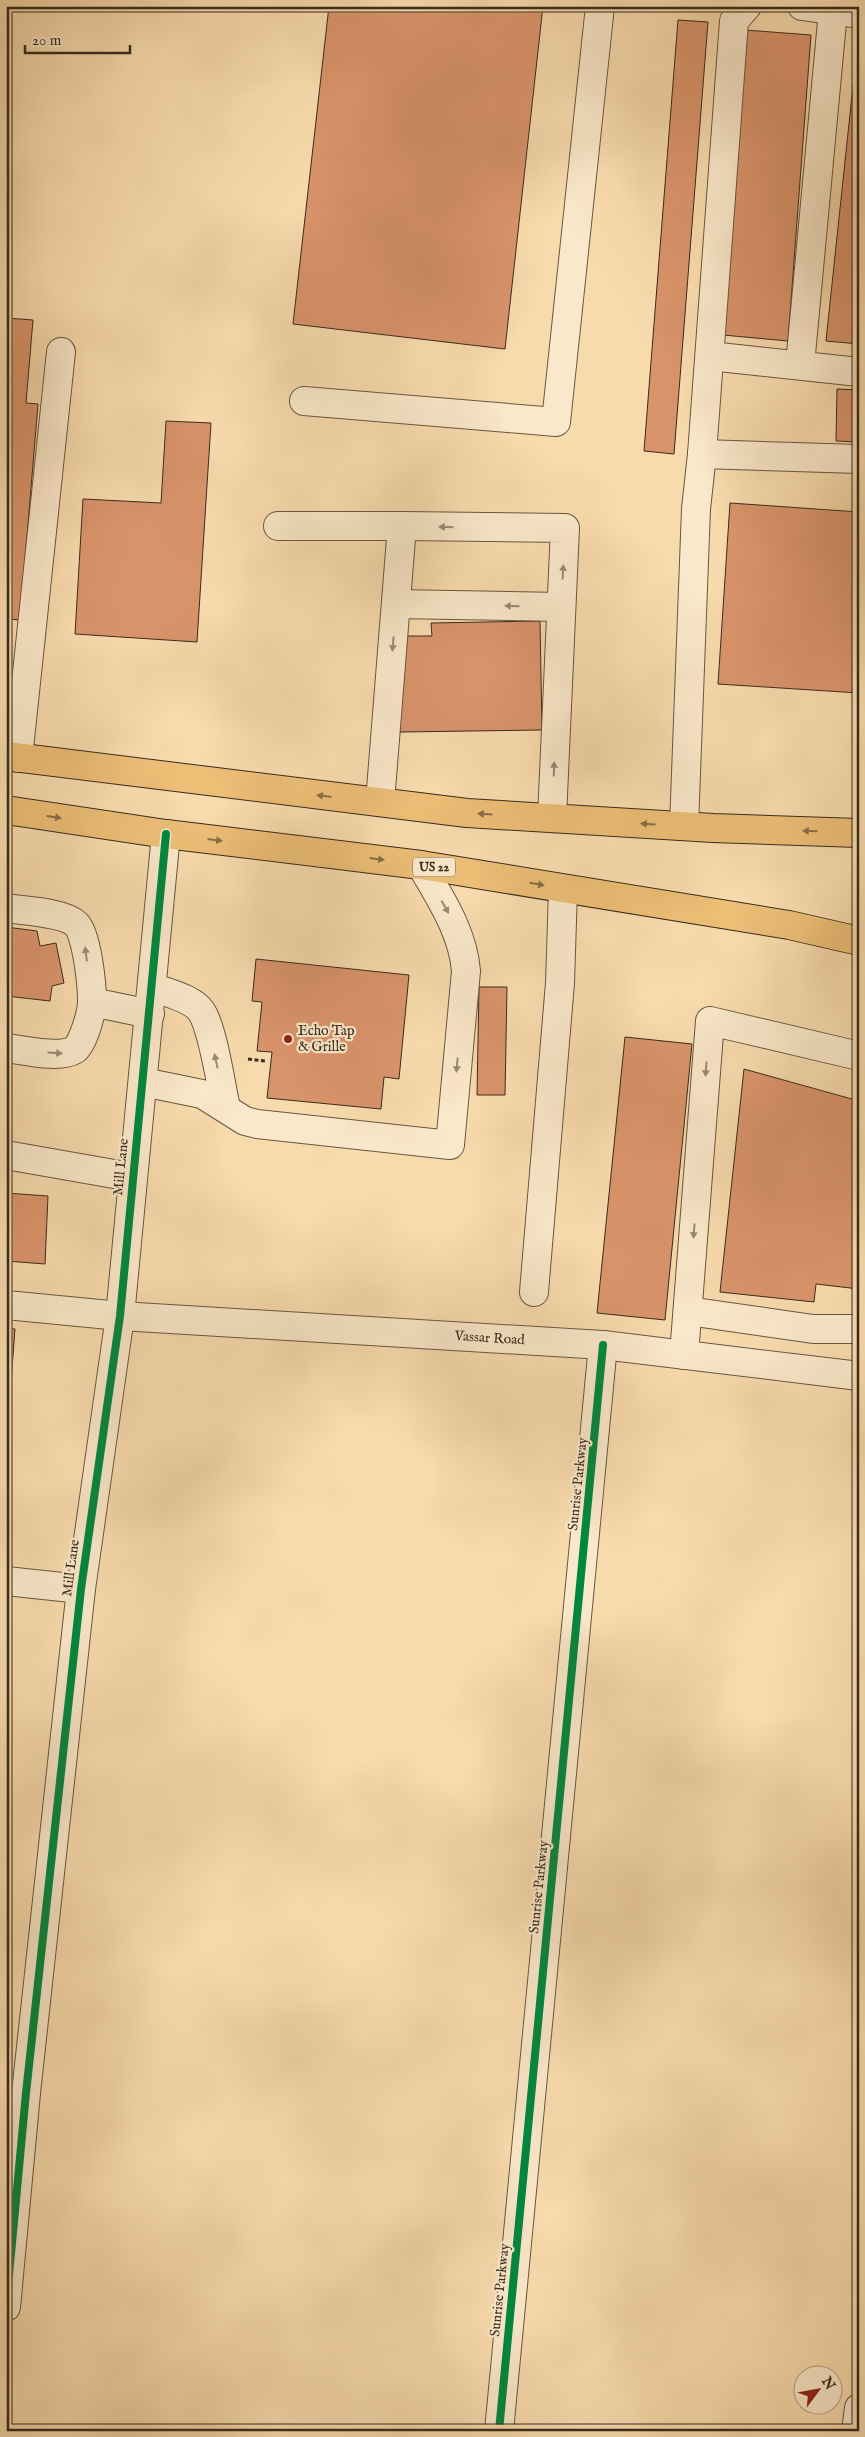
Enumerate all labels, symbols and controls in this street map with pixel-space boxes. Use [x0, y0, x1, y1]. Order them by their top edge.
scale bar [25, 22, 130, 54]
text: 20 m [32, 31, 62, 50]
one-way arrow [438, 522, 454, 530]
one-way arrow [559, 564, 567, 580]
one-way arrow [504, 602, 520, 610]
one-way arrow [389, 637, 397, 653]
one-way arrow [551, 761, 559, 777]
one-way arrow [316, 792, 332, 800]
one-way arrow [477, 810, 493, 818]
one-way arrow [47, 814, 63, 822]
one-way arrow [639, 820, 655, 828]
one-way arrow [802, 827, 818, 835]
one-way arrow [208, 836, 224, 844]
one-way arrow [369, 855, 385, 863]
road number: US 22 [413, 858, 455, 876]
one-way arrow [530, 881, 546, 889]
one-way arrow [440, 901, 449, 914]
one-way arrow [82, 945, 90, 961]
place label: Echo Tap & Grille [298, 1022, 355, 1056]
marker: Echo Tap & Grille [282, 1033, 294, 1045]
one-way arrow [47, 1050, 63, 1058]
one-way arrow [212, 1053, 220, 1068]
one-way arrow [453, 1058, 461, 1074]
one-way arrow [702, 1062, 710, 1078]
street label: Mill Lane [109, 1137, 133, 1197]
one-way arrow [689, 1224, 697, 1240]
street label: Vassar Road [453, 1327, 526, 1349]
street label: Sunrise Parkway [564, 1436, 592, 1532]
street label: Mill Lane [58, 1538, 84, 1598]
street label: Sunrise Parkway [525, 1839, 553, 1935]
street label: Sunrise Parkway [486, 2242, 514, 2338]
north arrow [792, 2364, 842, 2414]
text: N [817, 2373, 839, 2394]

